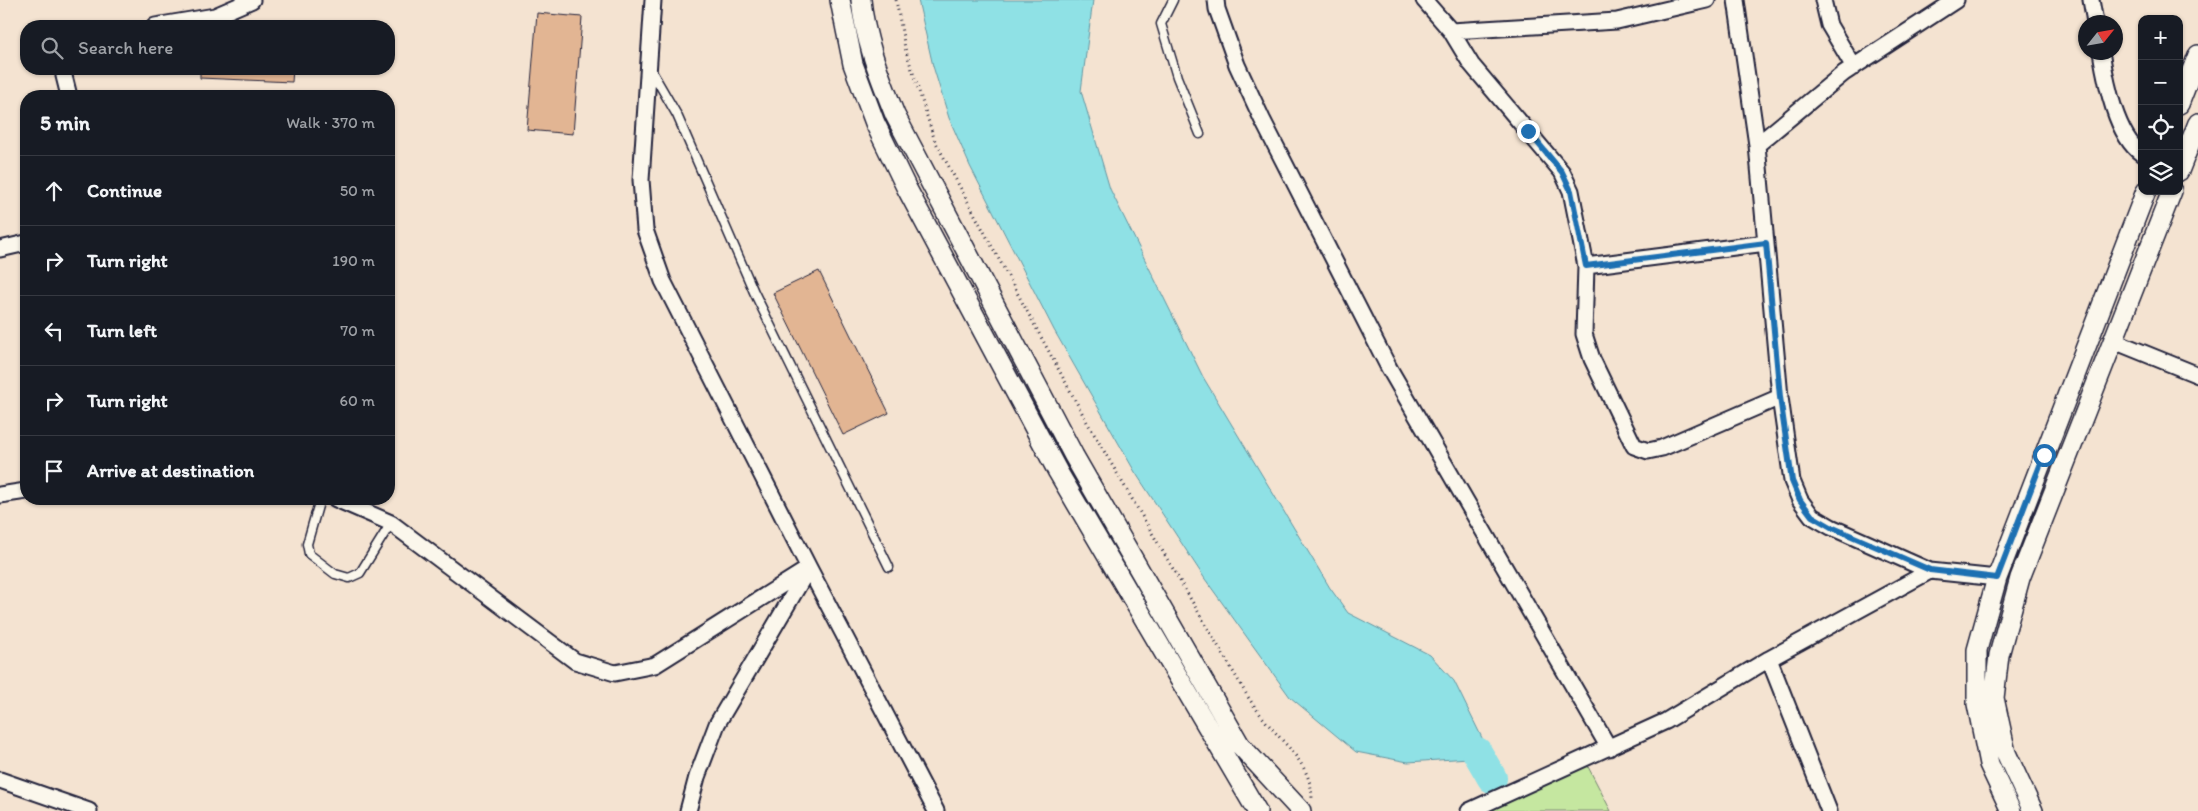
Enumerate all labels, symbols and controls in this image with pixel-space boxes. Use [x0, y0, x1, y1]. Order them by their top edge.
north arrow [2078, 15, 2123, 60]
map controls [2138, 15, 2183, 195]
button: + [2138, 15, 2183, 60]
search box [20, 20, 395, 75]
icon: search [38, 34, 66, 62]
text: Search here [78, 36, 173, 59]
button: − [2138, 60, 2183, 105]
button: locate [2138, 105, 2183, 150]
text: 5 min [40, 110, 90, 135]
text: Walk · 370 m [286, 113, 375, 132]
route end [1517, 120, 1540, 143]
button: layers [2138, 150, 2183, 195]
icon: ahead [40, 177, 68, 205]
text: Continue [87, 179, 162, 202]
text: 50 m [340, 181, 375, 200]
icon: right [40, 247, 68, 275]
text: Turn right [87, 249, 168, 272]
text: 190 m [332, 251, 375, 270]
icon: left [40, 317, 68, 345]
text: Turn left [87, 319, 157, 342]
text: 70 m [340, 321, 375, 340]
icon: right [40, 387, 68, 415]
text: Turn right [87, 389, 168, 412]
text: 60 m [340, 391, 375, 410]
route start [2033, 444, 2056, 467]
icon: arrive [40, 457, 68, 485]
text: Arrive at destination [87, 459, 254, 482]

